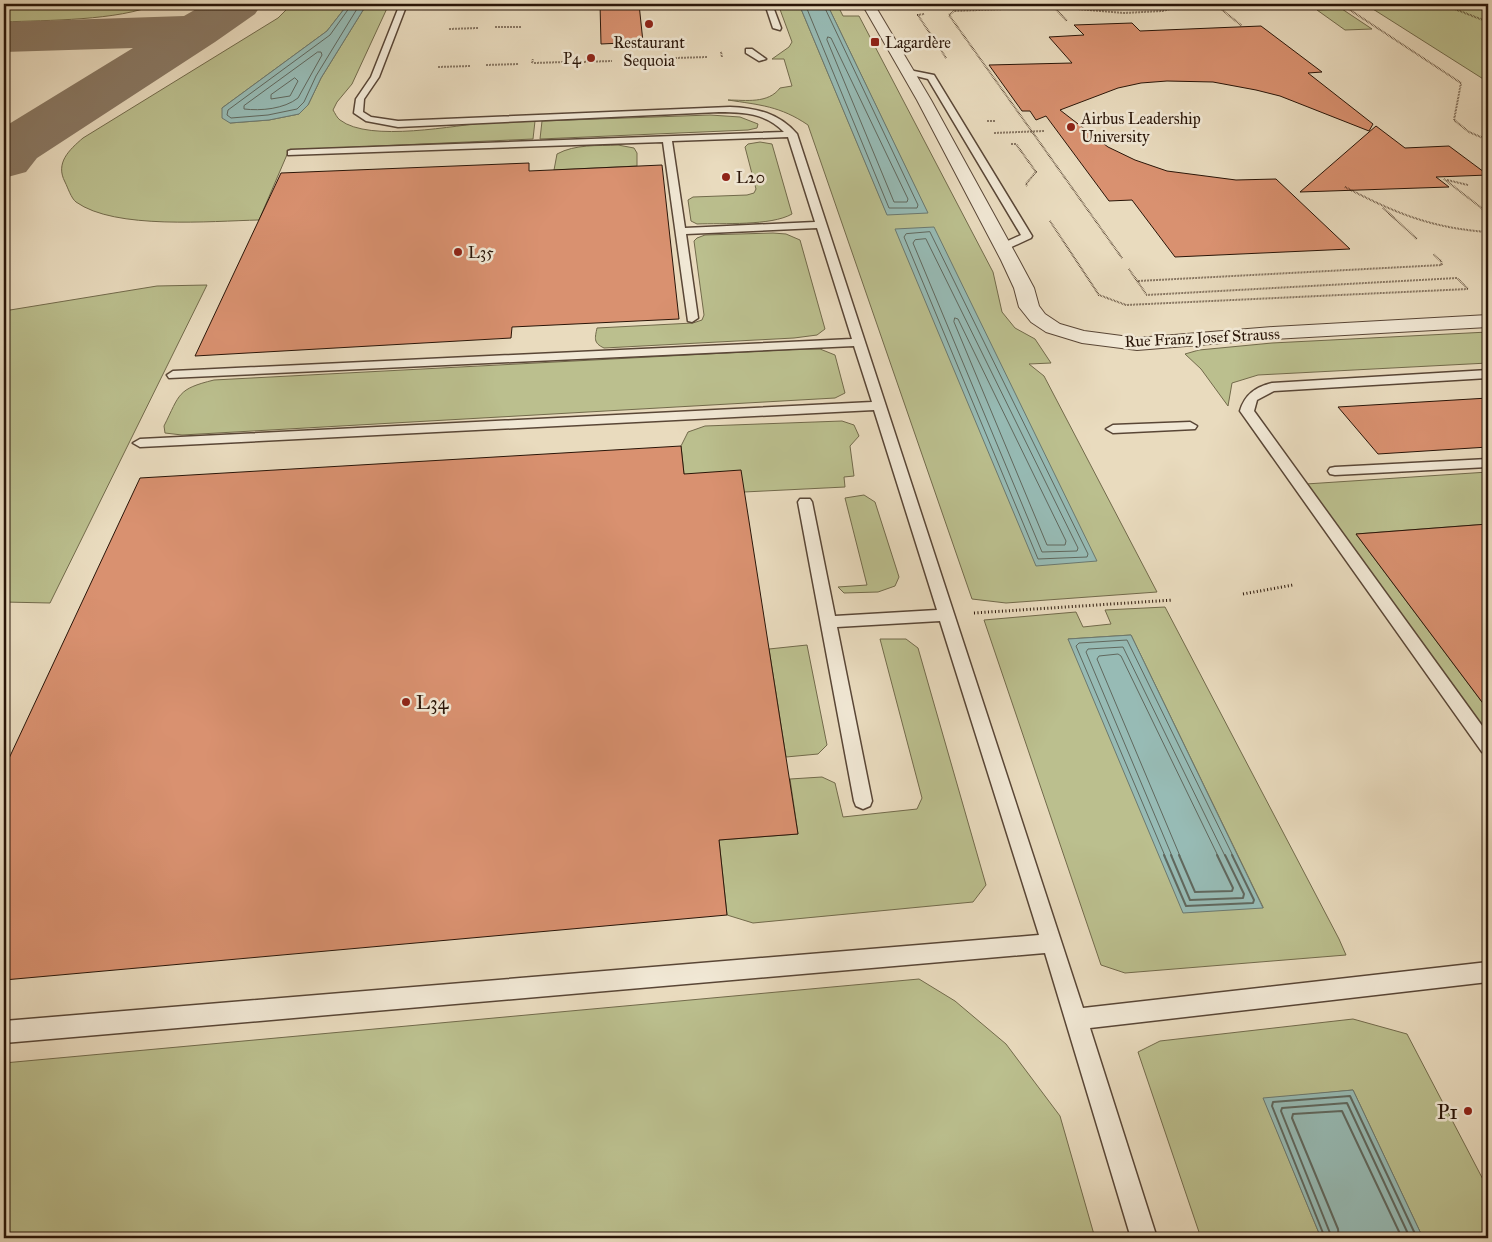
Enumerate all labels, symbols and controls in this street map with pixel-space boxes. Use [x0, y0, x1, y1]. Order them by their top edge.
marker: Restaurant Sequoia [643, 18, 655, 30]
place label: Restaurant Sequoia [613, 33, 685, 71]
place label: Lagardère [885, 33, 951, 53]
marker: Lagardère [869, 36, 881, 48]
place label: P4 [563, 49, 582, 68]
marker: P4 [585, 52, 597, 64]
place label: Airbus Leadership University [1080, 109, 1201, 146]
marker: Airbus Leadership University [1065, 121, 1077, 133]
place label: L20 [736, 168, 765, 187]
marker: L20 [720, 171, 732, 183]
place label: L35 [468, 243, 494, 262]
marker: L35 [452, 246, 464, 258]
street label: Rue Franz Josef Strauss [1124, 324, 1280, 352]
place label: L34 [416, 691, 449, 714]
marker: L34 [400, 696, 412, 708]
place label: P1 [1437, 1098, 1458, 1125]
marker: P1 [1462, 1105, 1474, 1117]

